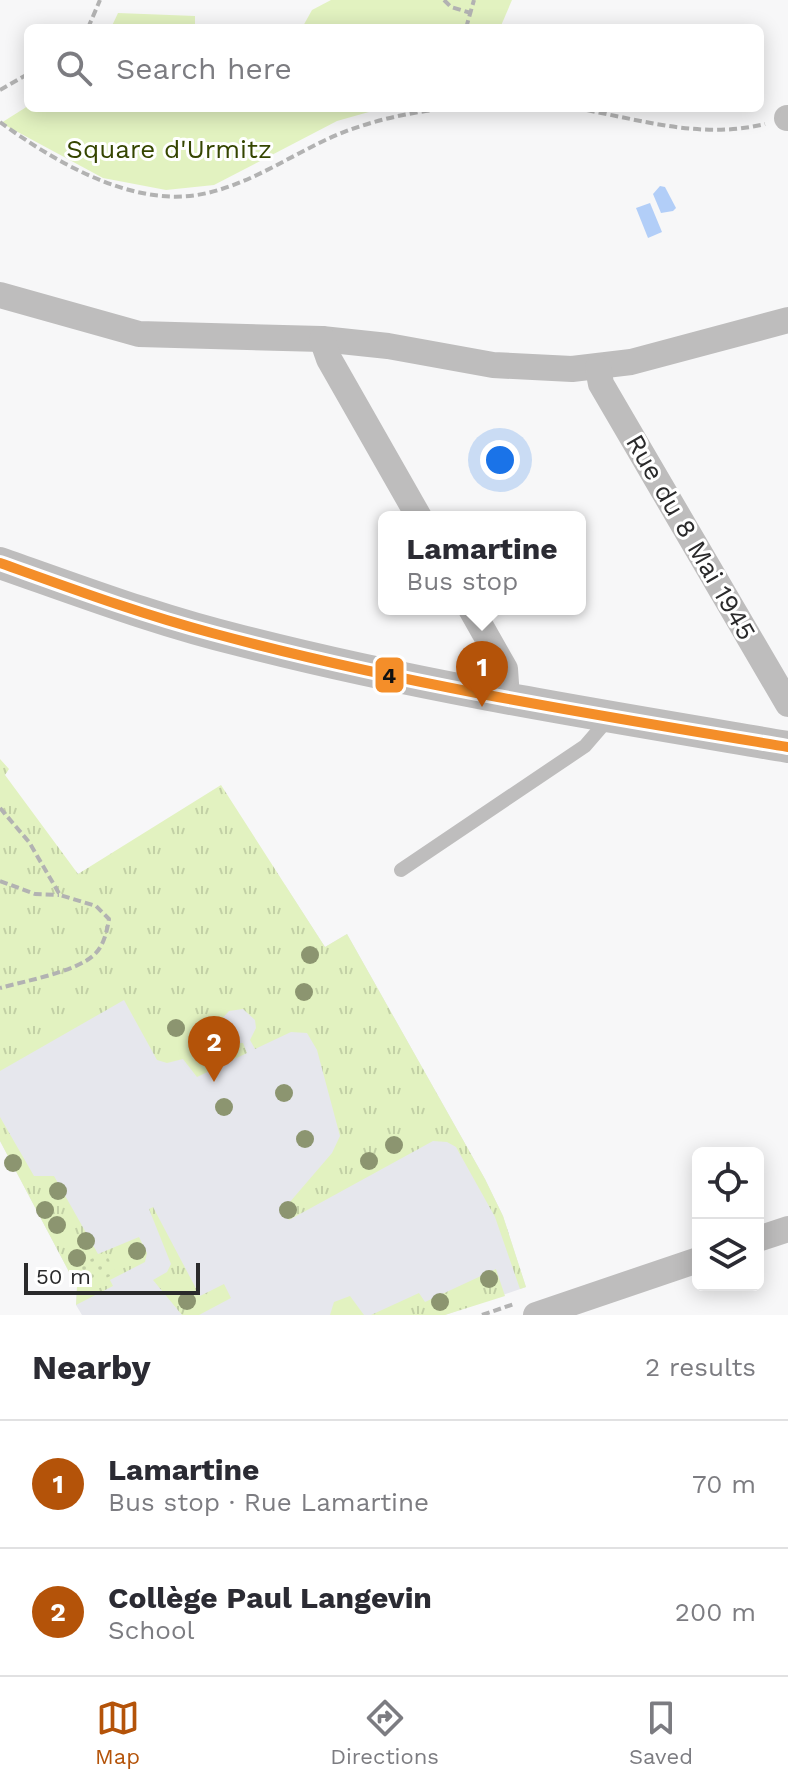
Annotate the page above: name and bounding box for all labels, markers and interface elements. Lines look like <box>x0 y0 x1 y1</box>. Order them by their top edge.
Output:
search box <box>24 24 764 112</box>
icon: search <box>52 46 96 90</box>
text: Search here <box>116 51 292 86</box>
park label: Square d'Urmitz <box>66 134 272 164</box>
street label: Rue du 8 Mai 1945 <box>620 429 762 645</box>
your location <box>480 440 520 480</box>
popup <box>378 511 586 615</box>
text: Lamartine <box>406 531 558 566</box>
text: Bus stop <box>406 566 518 596</box>
pin: 1 <box>456 641 508 707</box>
line badge: 4 <box>374 656 405 694</box>
text: 4 <box>382 663 396 688</box>
pin: 2 <box>188 1016 240 1082</box>
map controls <box>692 1147 764 1291</box>
button: locate <box>692 1147 764 1219</box>
button: layers <box>692 1219 764 1291</box>
scale bar <box>24 1259 200 1295</box>
text: 50 m <box>36 1264 91 1289</box>
text: Nearby <box>32 1347 151 1387</box>
text: 2 results <box>645 1352 756 1382</box>
text: Lamartine <box>108 1452 259 1487</box>
text: 1 <box>52 1469 64 1499</box>
text: 70 m <box>692 1469 756 1499</box>
text: Bus stop · Rue Lamartine <box>108 1487 429 1517</box>
text: Collège Paul Langevin <box>108 1580 432 1615</box>
text: 2 <box>50 1597 66 1627</box>
text: 200 m <box>675 1597 756 1627</box>
text: School <box>108 1615 194 1645</box>
tab: Map <box>95 1696 140 1769</box>
tab: Directions <box>330 1696 439 1769</box>
tab: Saved <box>629 1696 693 1769</box>

